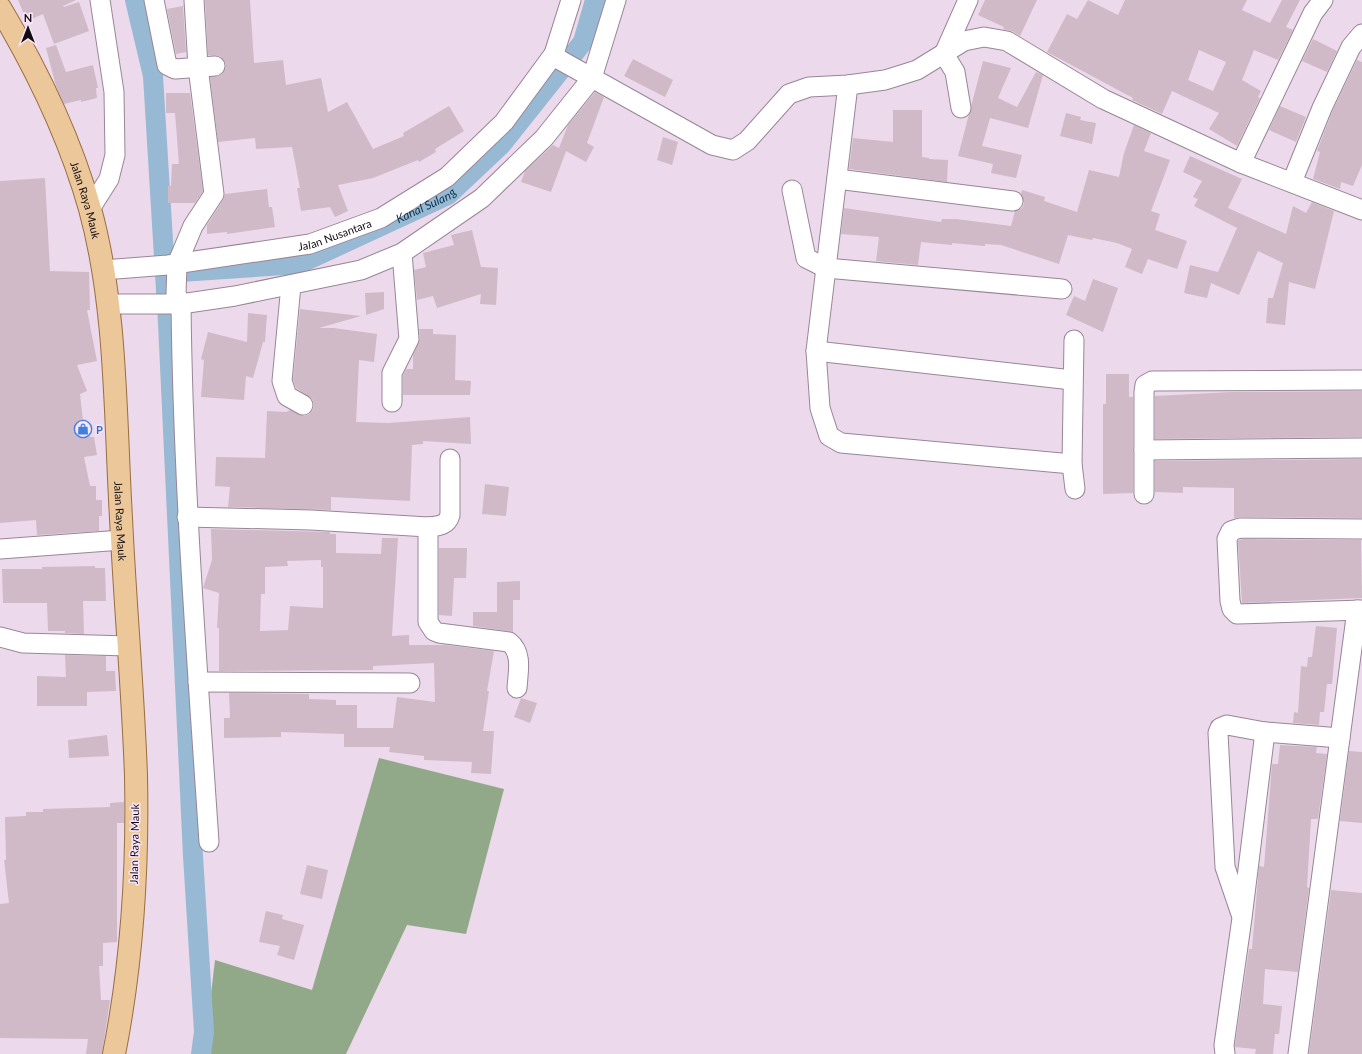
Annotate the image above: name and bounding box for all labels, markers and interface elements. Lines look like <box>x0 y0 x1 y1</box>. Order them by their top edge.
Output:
north arrow <box>8 8 48 48</box>
text: N <box>24 11 32 24</box>
street label: Jalan Raya Mauk <box>68 159 104 240</box>
water label: Kanal Sulang <box>393 184 459 226</box>
street label: Jalan Nusantara <box>297 216 373 252</box>
shop icon: P <box>73 419 93 439</box>
place label: P <box>96 423 103 436</box>
street label: Jalan Raya Mauk <box>113 481 130 562</box>
street label: Jalan Raya Mauk <box>127 803 141 884</box>

